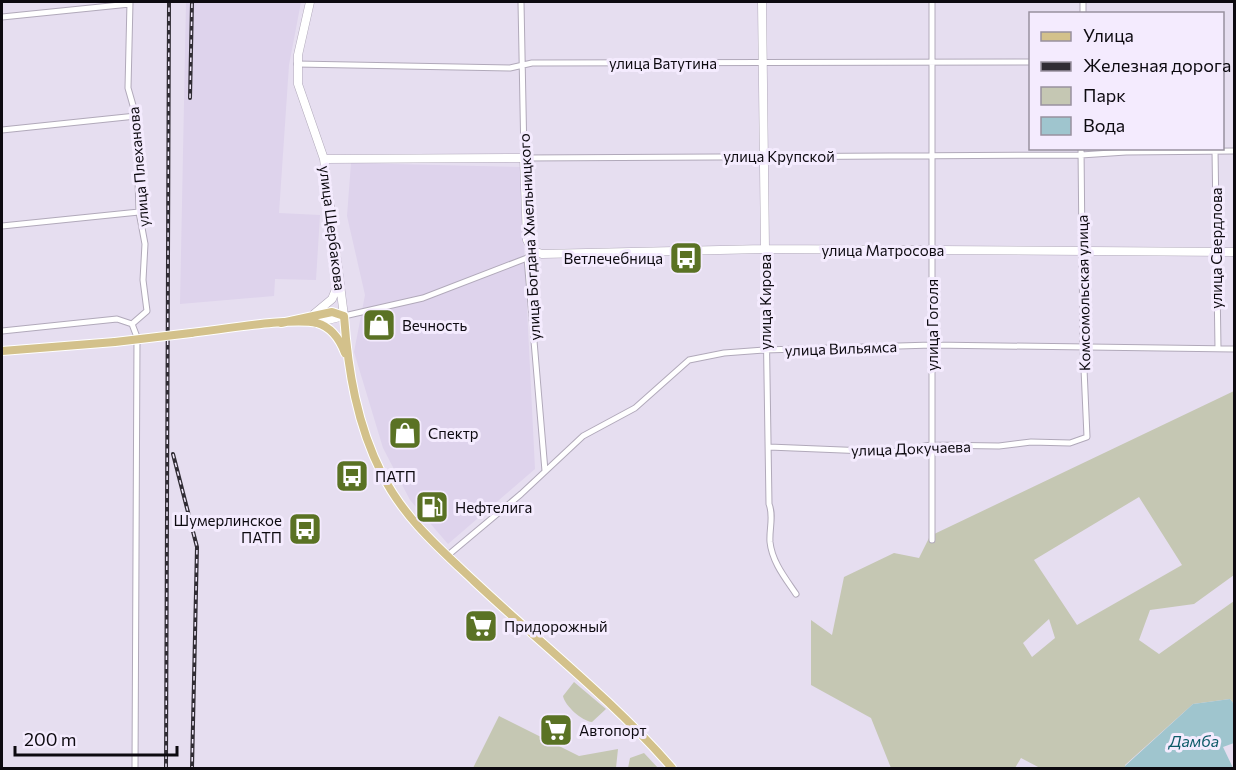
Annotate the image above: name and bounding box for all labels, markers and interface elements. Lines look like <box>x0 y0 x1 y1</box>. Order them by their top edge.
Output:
legend <box>1029 12 1224 150</box>
text: Улица <box>1083 24 1134 46</box>
street label: улица Ватутина <box>609 54 717 72</box>
text: Железная дорога <box>1083 54 1231 76</box>
text: Парк <box>1083 84 1126 106</box>
street label: улица Плеханова <box>124 106 152 228</box>
text: Вода <box>1083 114 1125 136</box>
street label: улица Богдана Хмельницкого <box>515 133 543 341</box>
street label: улица Крупской <box>723 147 835 165</box>
street label: улица Щербакова <box>316 164 350 292</box>
street label: улица Свердлова <box>1207 187 1225 309</box>
street label: Комсомольская улица <box>1073 215 1093 371</box>
bus stop icon: Ветлечебница <box>668 240 704 276</box>
street label: улица Матросова <box>822 241 944 259</box>
place label: Ветлечебница <box>563 249 663 267</box>
street label: улица Кирова <box>756 254 774 350</box>
street label: улица Гоголя <box>923 279 941 371</box>
shop icon: Вечность <box>361 307 397 343</box>
place label: Вечность <box>402 316 468 334</box>
street label: улица Вильямса <box>785 337 897 359</box>
shop icon: Спектр <box>387 415 423 451</box>
place label: Спектр <box>428 424 479 442</box>
street label: улица Докучаева <box>851 437 971 459</box>
bus stop icon: ПАТП <box>334 458 370 494</box>
place label: ПАТП <box>375 467 416 485</box>
fuel station icon: Нефтелига <box>414 489 450 525</box>
place label: Нефтелига <box>455 498 532 516</box>
place label: Шумерлинское ПАТП <box>174 511 282 546</box>
bus stop icon: Шумерлинское ПАТП <box>287 511 323 547</box>
supermarket icon: Придорожный <box>463 608 499 644</box>
place label: Придорожный <box>504 617 608 635</box>
supermarket icon: Автопорт <box>538 712 574 748</box>
scale bar <box>15 719 177 757</box>
place label: Автопорт <box>579 721 646 739</box>
text: 200 m <box>24 728 77 750</box>
water label: Дамба <box>1167 731 1219 750</box>

